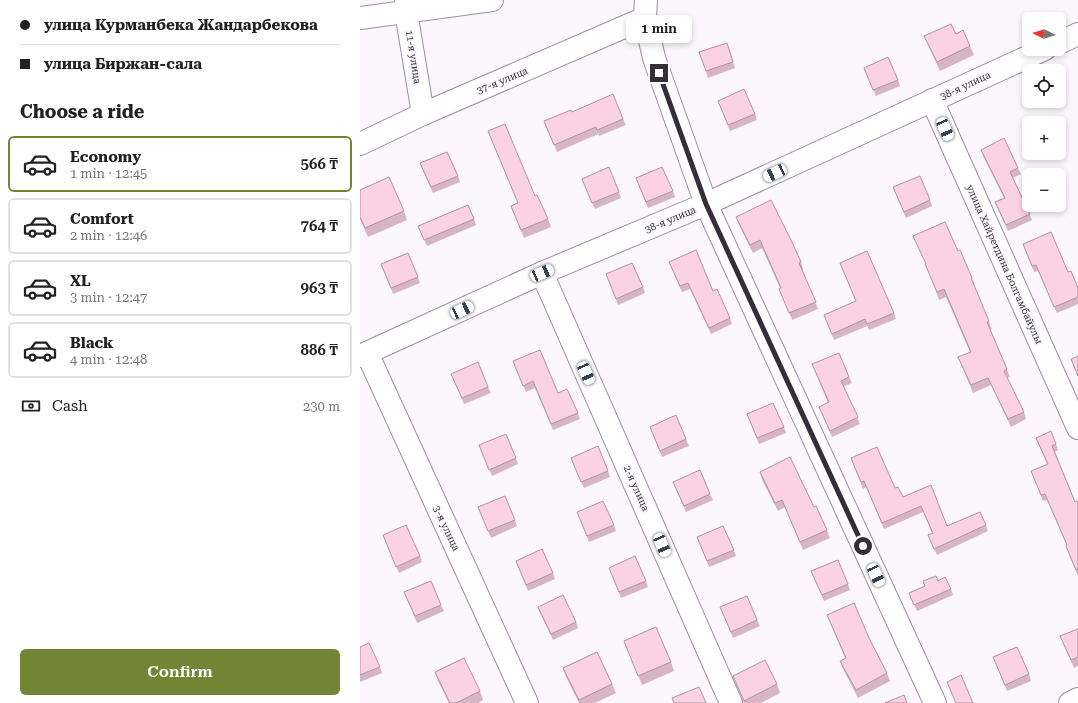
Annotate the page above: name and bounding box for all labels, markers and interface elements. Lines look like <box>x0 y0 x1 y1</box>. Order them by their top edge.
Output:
north arrow <box>1022 12 1066 56</box>
map controls <box>1022 12 1066 212</box>
callout: 1 min <box>626 15 692 43</box>
text: улица Курманбека Жандарбекова <box>44 16 318 34</box>
text: 1 min <box>641 21 677 36</box>
street label: 11-я улица <box>404 29 423 85</box>
text: улица Биржан-сала <box>44 55 202 73</box>
route end <box>650 64 668 82</box>
button: locate <box>1022 64 1066 108</box>
street label: 37-я улица <box>475 65 530 96</box>
street label: 38-я улица <box>938 69 993 102</box>
text: Choose a ride <box>20 101 144 122</box>
car <box>935 116 955 142</box>
button: + <box>1022 116 1066 160</box>
icon: car <box>22 146 58 182</box>
text: Economy <box>70 148 141 166</box>
text: 566 ₸ <box>301 155 338 173</box>
car <box>762 162 788 184</box>
text: 1 min · 12:45 <box>70 166 147 181</box>
button: − <box>1022 168 1066 212</box>
street label: улица Хайретдина Болгамбайулы <box>964 183 1045 346</box>
street label: 38-я улица <box>643 204 698 235</box>
icon: car <box>22 208 58 244</box>
text: Comfort <box>70 210 134 228</box>
text: 764 ₸ <box>301 217 338 235</box>
text: 2 min · 12:46 <box>70 228 147 243</box>
car <box>529 263 555 283</box>
icon: car <box>22 270 58 306</box>
text: XL <box>70 272 91 290</box>
text: 963 ₸ <box>301 279 338 297</box>
text: 3 min · 12:47 <box>70 290 147 305</box>
car <box>449 299 475 321</box>
icon: car <box>22 332 58 368</box>
text: Black <box>70 334 113 352</box>
text: 886 ₸ <box>301 341 338 359</box>
text: 4 min · 12:48 <box>70 352 147 367</box>
car <box>576 360 596 386</box>
icon: cash <box>20 395 42 417</box>
text: Cash <box>52 397 88 415</box>
text: 230 m <box>303 399 340 414</box>
street label: 2-я улица <box>622 464 652 513</box>
street label: 3-я улица <box>431 504 462 553</box>
car <box>652 532 672 558</box>
route start <box>854 537 872 555</box>
car <box>865 562 887 588</box>
button: Confirm <box>20 649 340 695</box>

